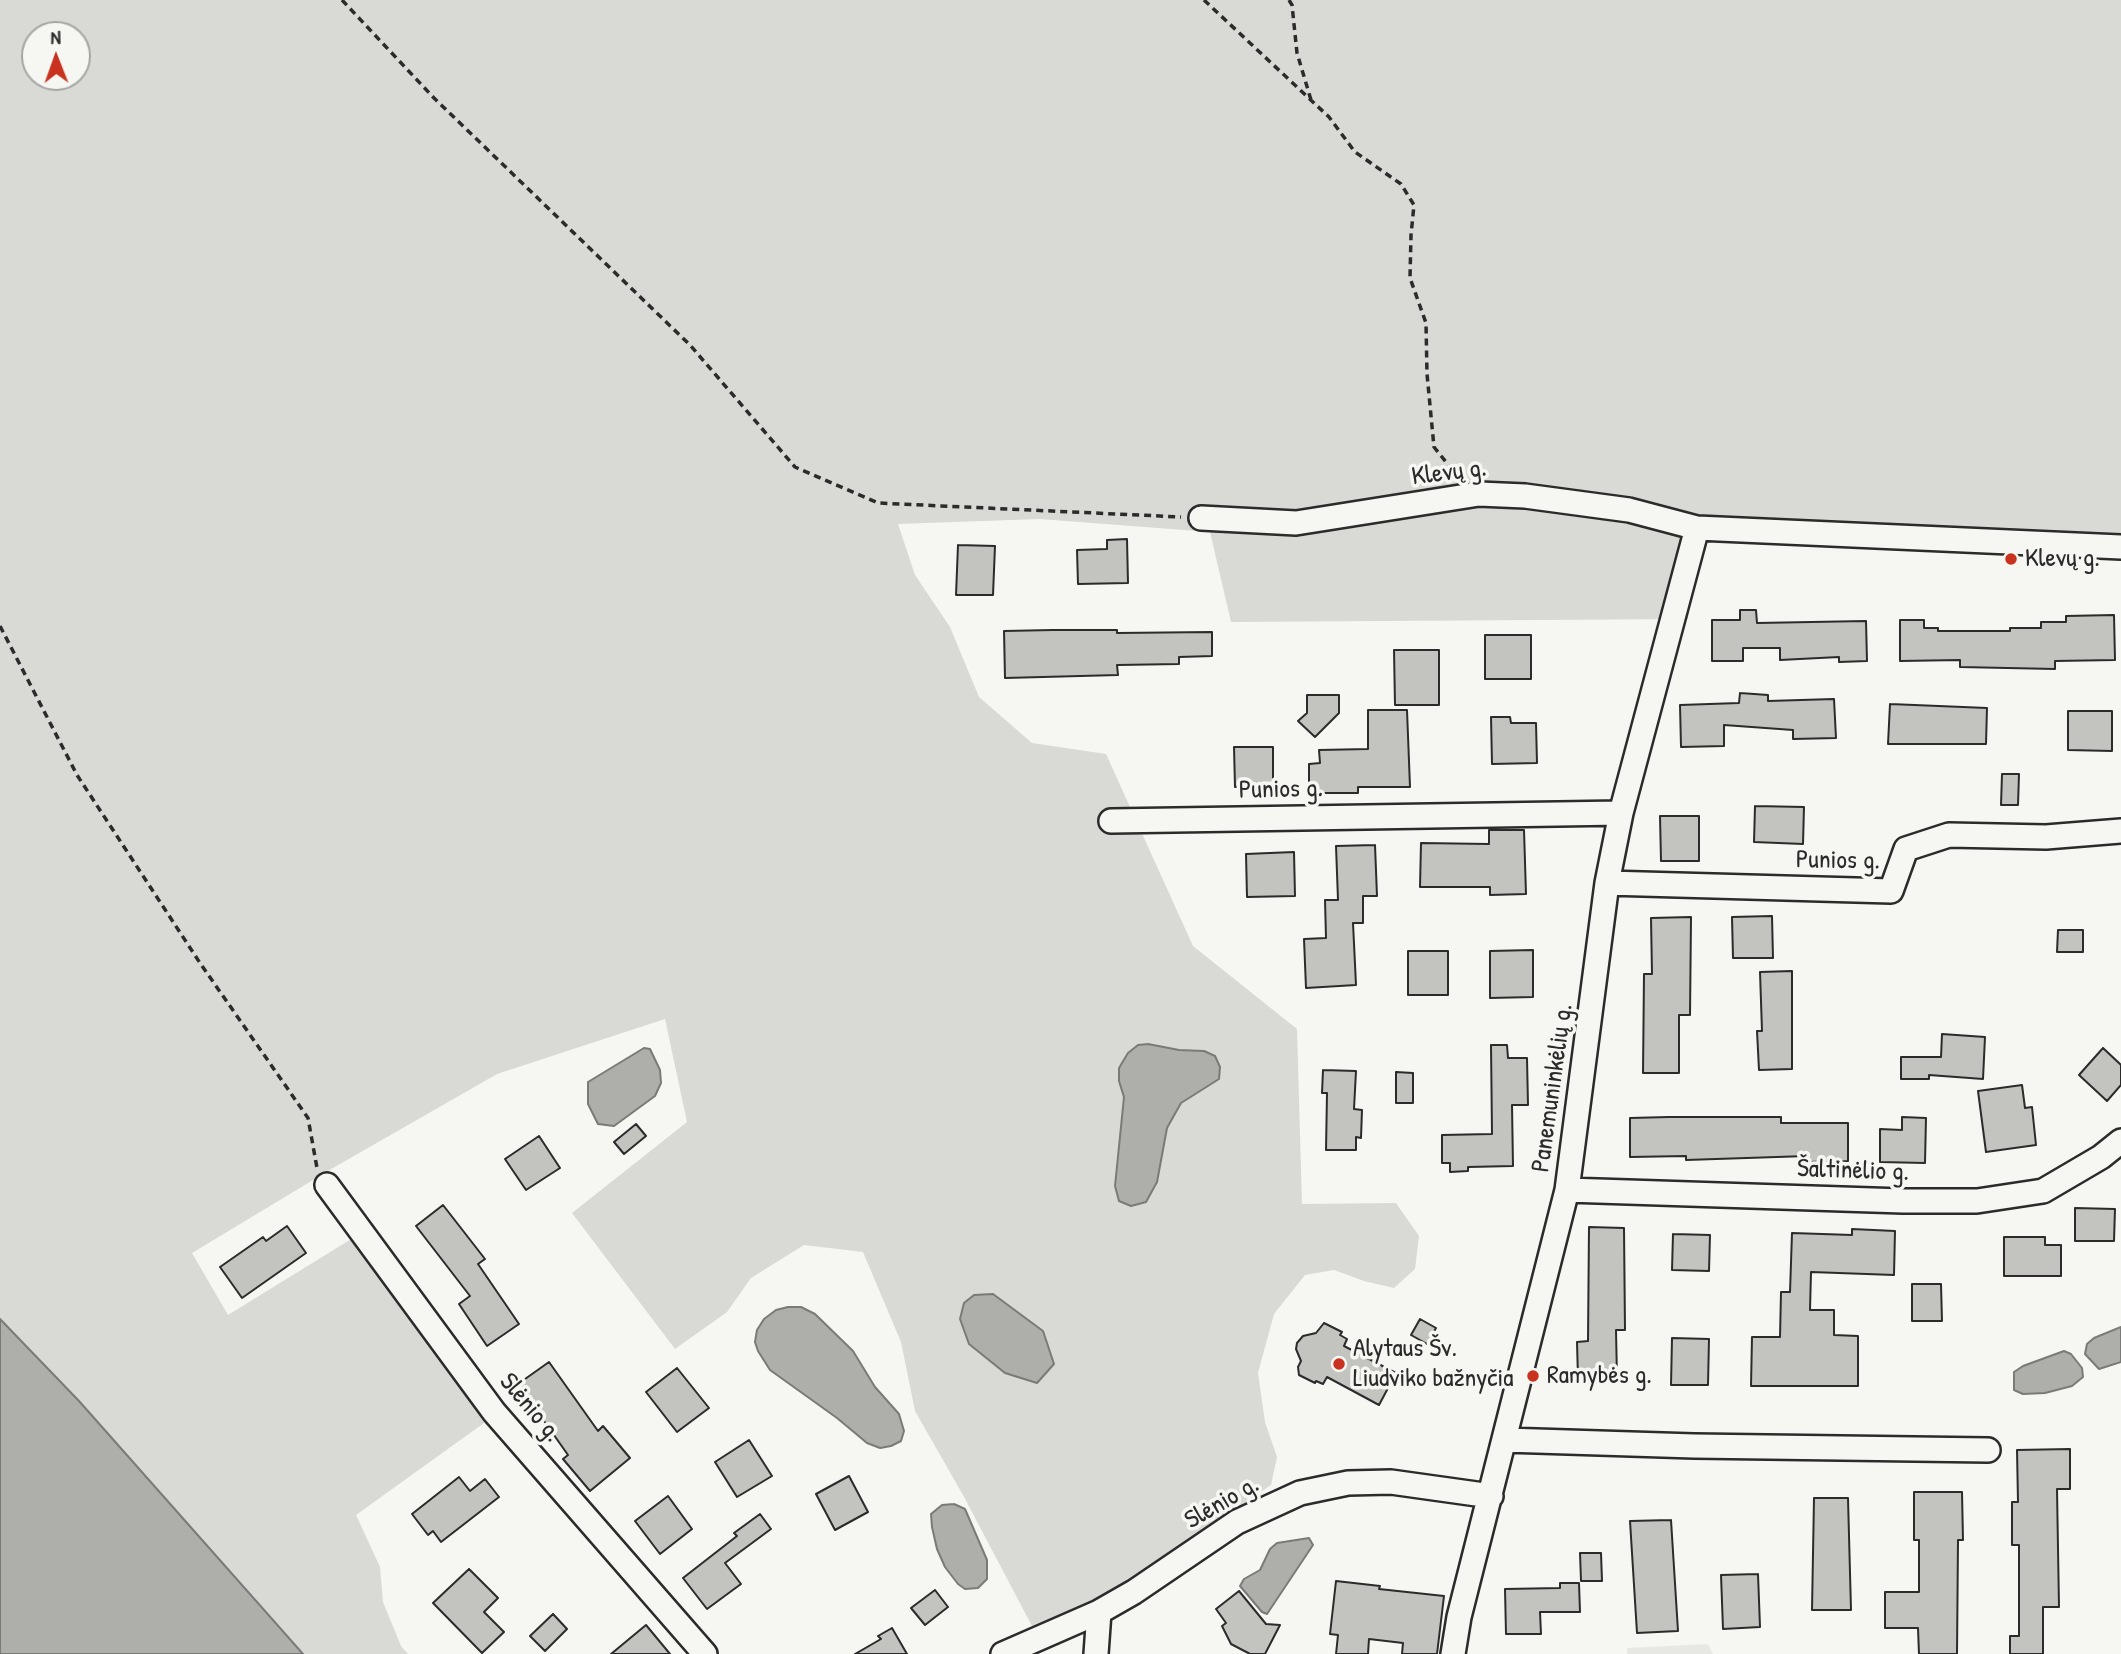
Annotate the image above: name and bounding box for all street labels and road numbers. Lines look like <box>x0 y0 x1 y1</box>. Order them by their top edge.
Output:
street label: Klevų g. <box>1410 453 1488 493</box>
street label: Punios g. <box>1239 774 1323 806</box>
street label: Punios g. <box>1796 845 1880 877</box>
street label: Panemuninkėlių g. <box>1526 1002 1580 1174</box>
street label: Šaltinėlio g. <box>1796 1153 1910 1189</box>
street label: Slėnio g. <box>492 1367 568 1449</box>
street label: Slėnio g. <box>1179 1469 1265 1537</box>

